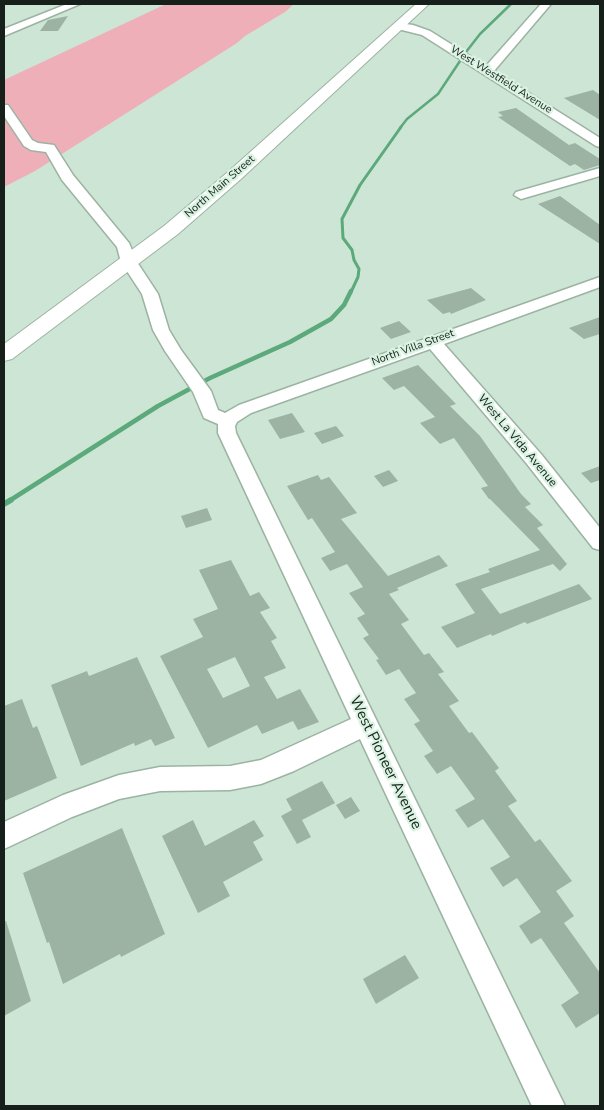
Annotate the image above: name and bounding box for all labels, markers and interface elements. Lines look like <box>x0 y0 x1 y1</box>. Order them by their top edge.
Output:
street label: West Westfield Avenue <box>448 43 554 117</box>
street label: North Main Street <box>182 153 258 221</box>
street label: North Villa Street <box>370 327 456 369</box>
street label: West La Vida Avenue <box>474 392 560 490</box>
street label: West Pioneer Avenue <box>345 693 425 833</box>

